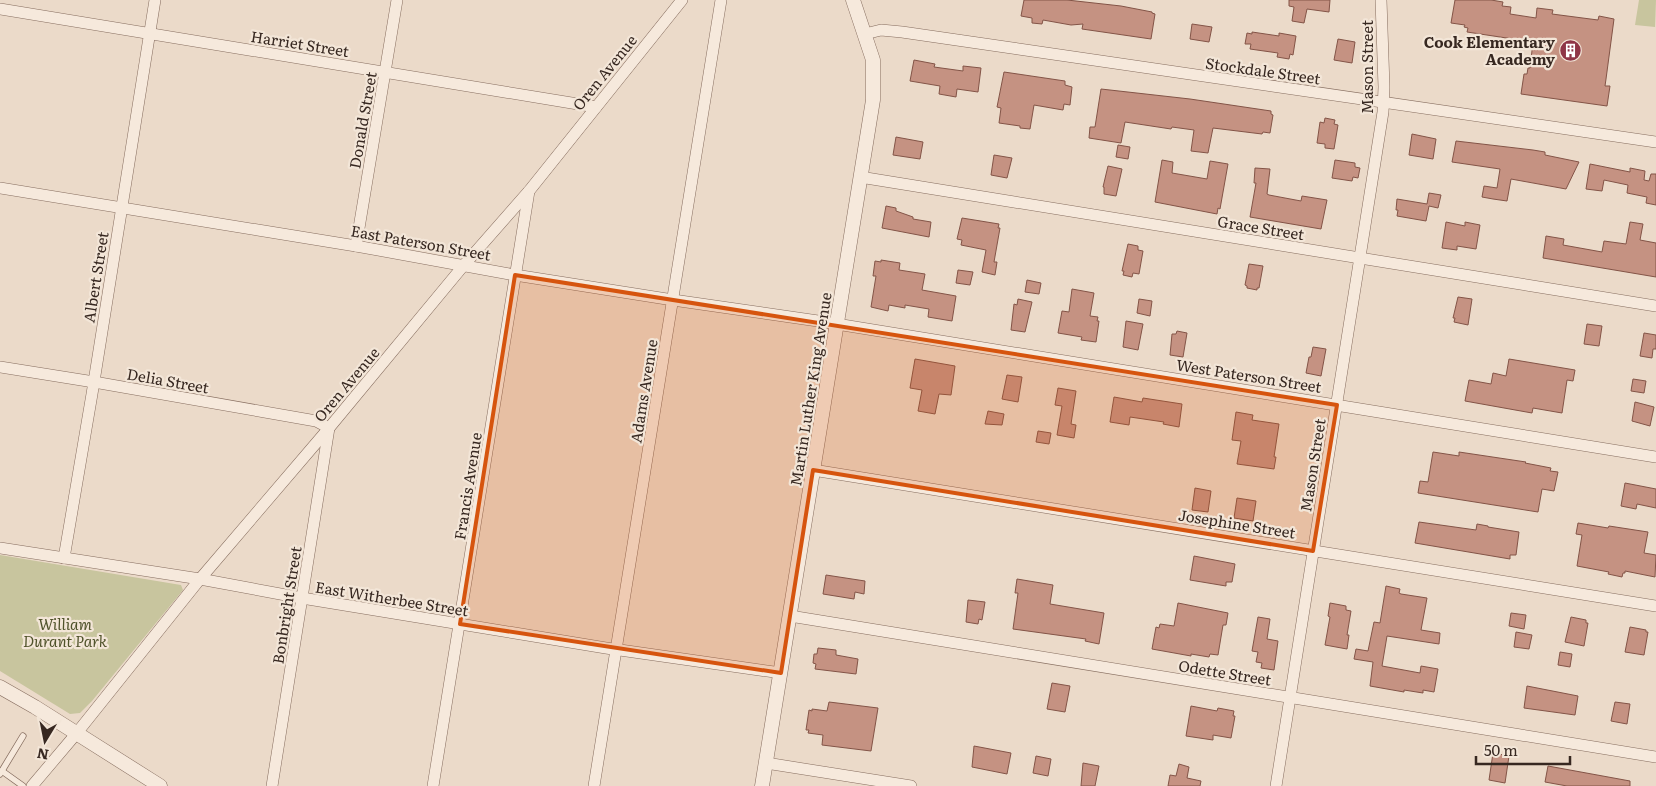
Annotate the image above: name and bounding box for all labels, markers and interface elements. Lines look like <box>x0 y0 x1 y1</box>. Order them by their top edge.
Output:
street label: Mason Street <box>1355 20 1378 114</box>
street label: Harriet Street <box>249 24 351 62</box>
street label: Oren Avenue <box>566 29 642 115</box>
place label: Cook Elementary Academy <box>1424 30 1556 70</box>
building icon: Cook Elementary Academy <box>1559 38 1583 62</box>
street label: Stockdale Street <box>1204 51 1322 89</box>
street label: Donald Street <box>342 70 382 170</box>
street label: Grace Street <box>1216 209 1306 245</box>
street label: East Paterson Street <box>349 218 493 266</box>
street label: Albert Street <box>76 230 114 324</box>
street label: Martin Luther King Avenue <box>783 290 837 488</box>
street label: Adams Avenue <box>623 337 663 445</box>
street label: Oren Avenue <box>308 341 384 426</box>
street label: West Paterson Street <box>1175 352 1323 398</box>
street label: Delia Street <box>125 361 211 399</box>
street label: Mason Street <box>1293 417 1331 513</box>
street label: Francis Avenue <box>447 430 487 541</box>
street label: Josephine Street <box>1177 502 1297 544</box>
street label: Bonbright Street <box>265 545 307 665</box>
street label: East Witherbee Street <box>314 575 470 621</box>
park label: William Durant Park <box>23 612 108 652</box>
street label: Odette Street <box>1177 653 1273 691</box>
north arrow <box>20 716 70 766</box>
scale bar <box>1476 734 1570 766</box>
text: 50 m <box>1484 738 1518 761</box>
text: N <box>35 744 50 766</box>

